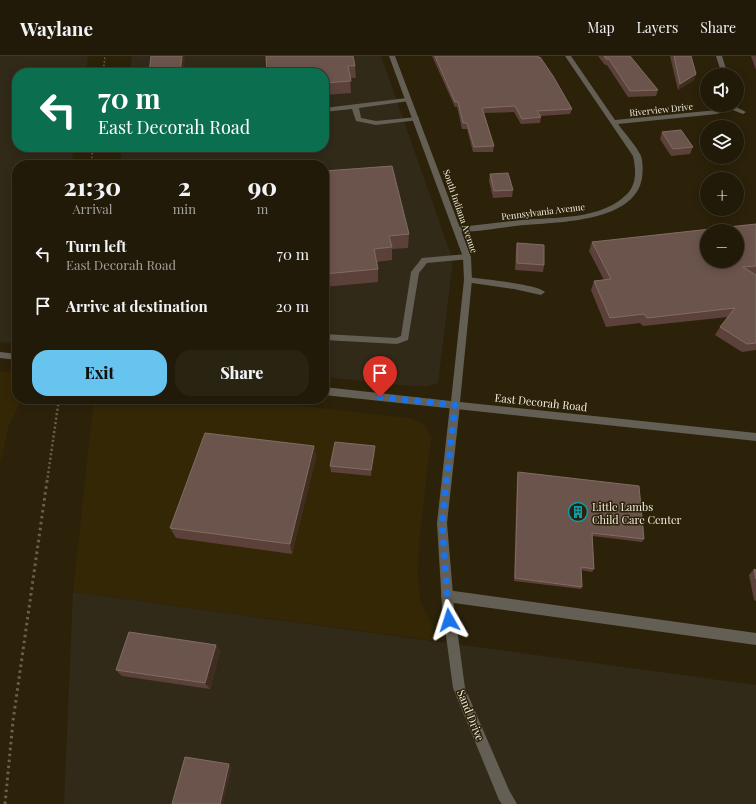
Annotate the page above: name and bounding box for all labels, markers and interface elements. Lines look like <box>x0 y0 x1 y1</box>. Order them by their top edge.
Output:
text: Waylane <box>20 15 93 41</box>
text: Map <box>587 18 615 37</box>
text: Layers <box>637 18 678 37</box>
text: Share <box>700 18 736 37</box>
map controls <box>700 68 744 268</box>
button: sound <box>700 68 744 112</box>
text: 70 m <box>98 79 161 116</box>
icon: left <box>32 84 84 136</box>
street label: Riverview Drive <box>629 100 694 118</box>
text: East Decorah Road <box>98 115 250 139</box>
button: layers <box>700 120 744 164</box>
street label: South Indiana Avenue <box>441 167 481 255</box>
text: 21:30 <box>64 170 121 202</box>
text: 2 <box>178 170 191 202</box>
text: 90 <box>248 170 277 202</box>
button: + <box>700 172 744 216</box>
text: Arrival <box>72 200 112 217</box>
text: min <box>173 200 196 217</box>
text: m <box>257 200 268 217</box>
street label: Pennsylvania Avenue <box>500 200 586 222</box>
button: − <box>700 224 744 268</box>
text: Turn left <box>66 236 127 256</box>
icon: left <box>32 243 54 265</box>
text: 70 m <box>277 244 309 264</box>
text: East Decorah Road <box>66 256 176 273</box>
icon: arrive <box>32 295 54 317</box>
text: Arrive at destination <box>66 296 208 316</box>
text: 20 m <box>276 296 309 316</box>
button: Exit <box>32 350 167 396</box>
button: Share <box>175 350 309 396</box>
pin <box>363 356 397 397</box>
icon: arrive <box>369 362 391 384</box>
street label: East Decorah Road <box>494 390 589 414</box>
place label: Little Lambs Child Care Center <box>592 499 682 527</box>
building icon: Little Lambs Child Care Center <box>567 501 589 523</box>
position arrow <box>428 599 470 641</box>
street label: Sand Drive <box>454 687 488 743</box>

